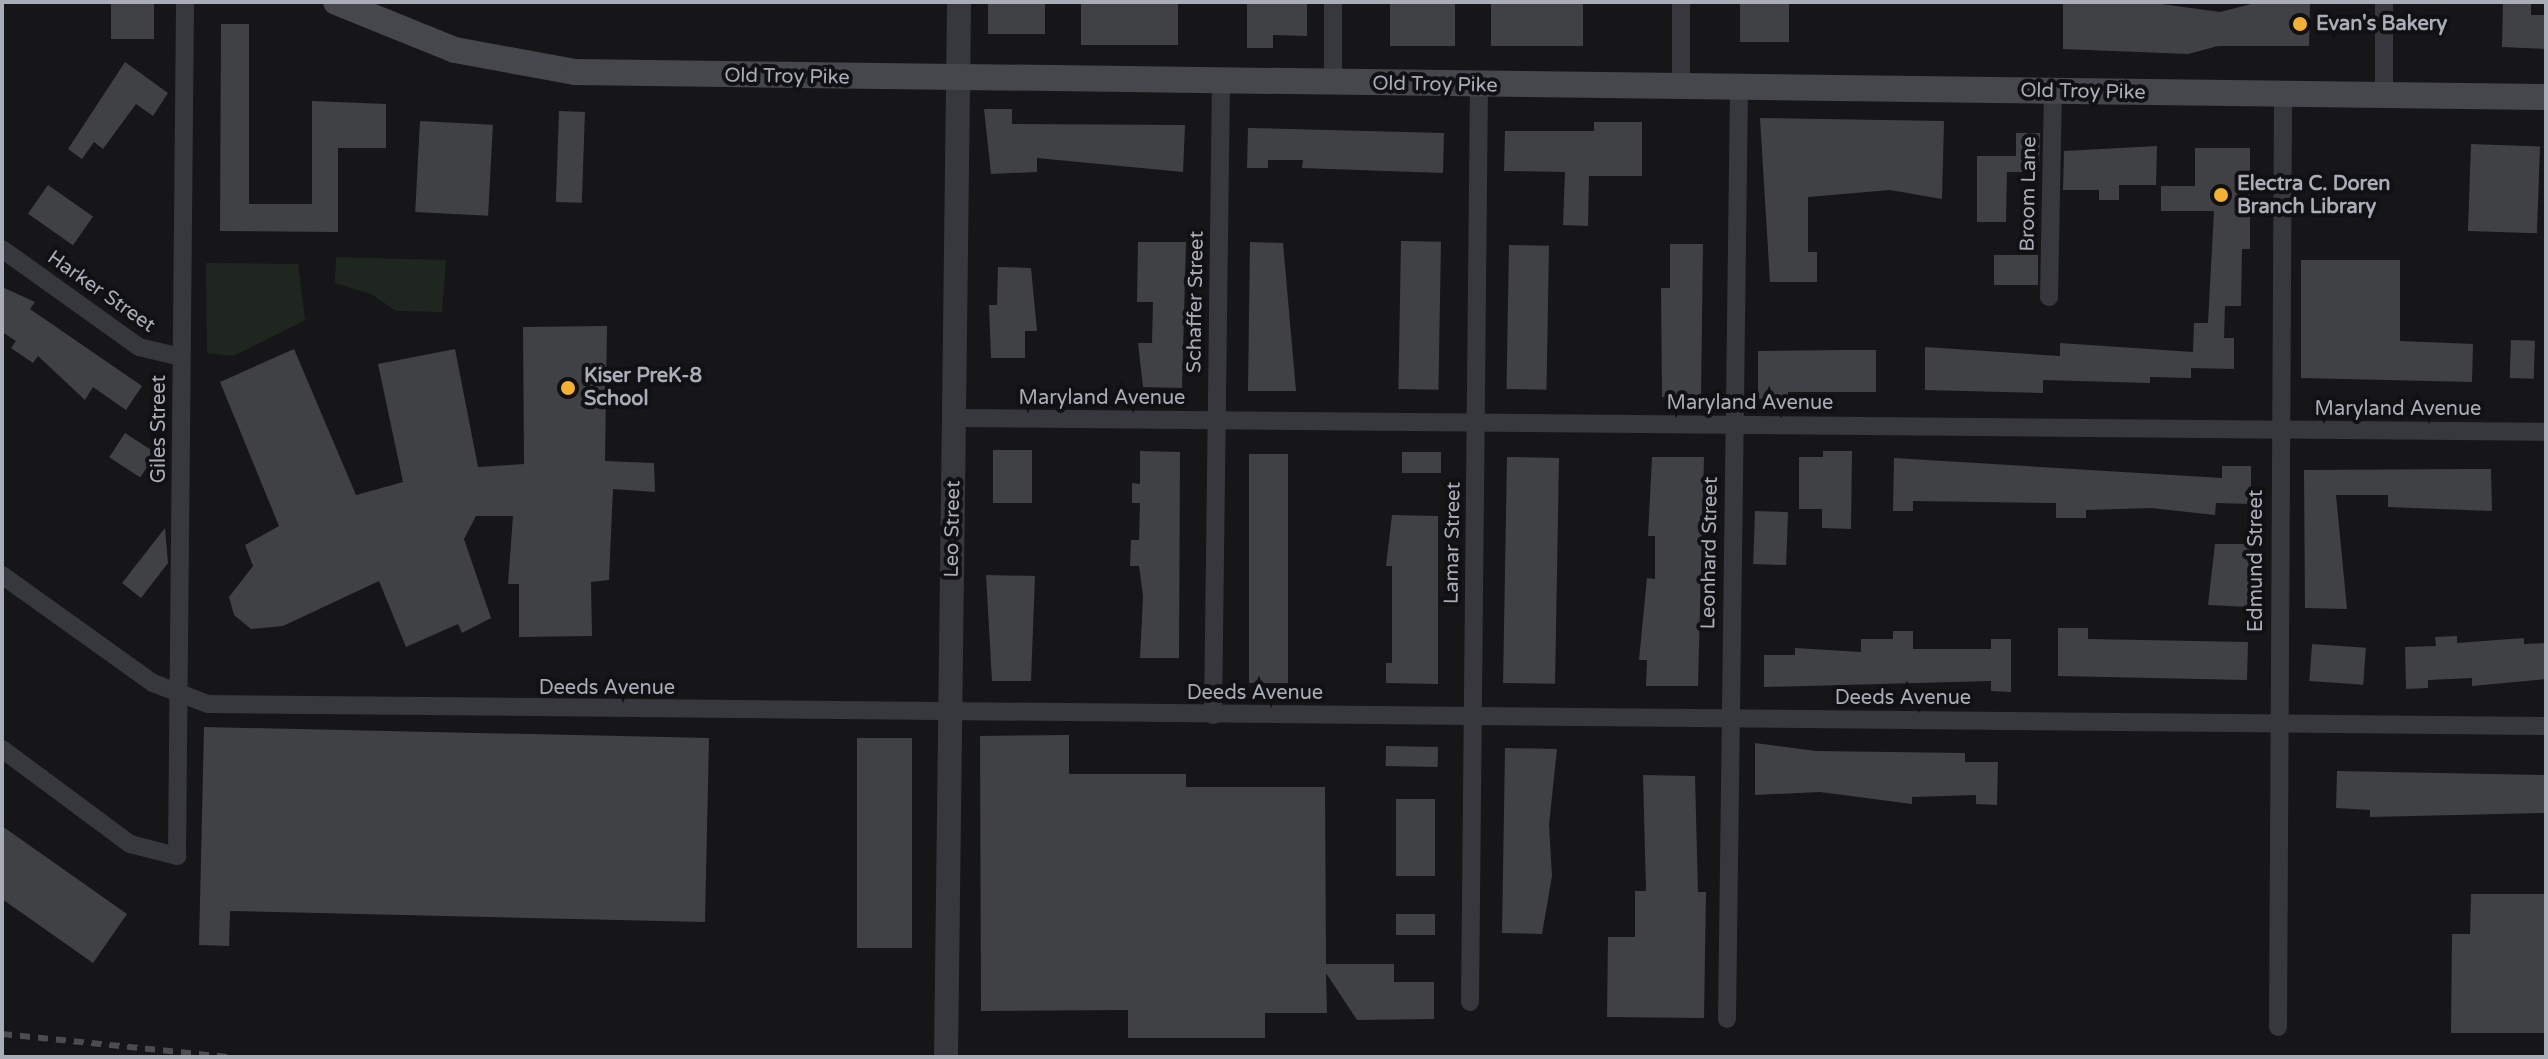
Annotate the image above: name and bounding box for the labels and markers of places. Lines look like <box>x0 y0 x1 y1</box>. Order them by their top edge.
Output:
place label: Evan's Bakery <box>2316 12 2447 36</box>
marker: Evan's Bakery <box>2291 15 2309 33</box>
place label: Electra C. Doren Branch Library <box>2237 172 2390 219</box>
marker: Electra C. Doren Branch Library <box>2212 186 2230 204</box>
place label: Kiser PreK-8 School <box>584 364 702 411</box>
marker: Kiser PreK-8 School <box>559 379 577 397</box>

